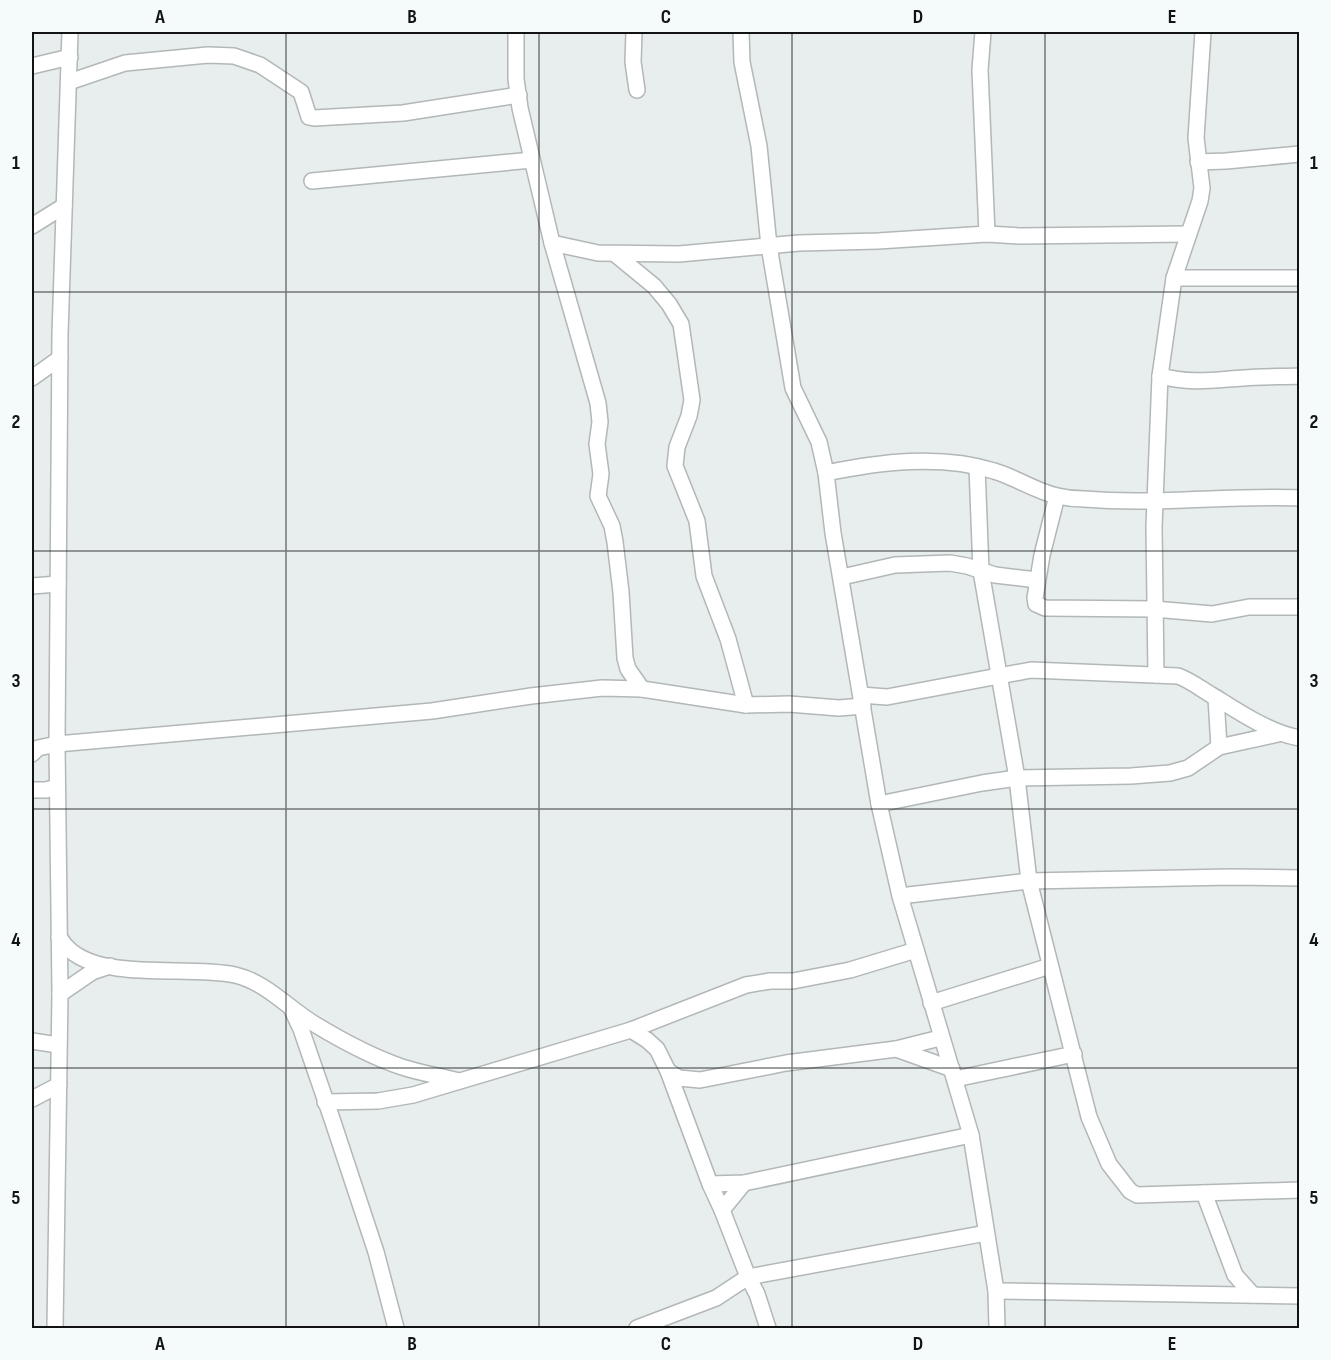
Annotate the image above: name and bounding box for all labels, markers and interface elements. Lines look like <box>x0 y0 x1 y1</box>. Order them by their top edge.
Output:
text: A <box>154 5 165 29</box>
text: B <box>407 5 417 29</box>
text: C <box>661 5 671 29</box>
text: D <box>913 5 923 29</box>
text: E <box>1168 5 1176 29</box>
text: 1 <box>12 151 20 175</box>
text: 1 <box>1310 151 1318 175</box>
text: 2 <box>12 410 20 434</box>
text: 2 <box>1310 410 1318 434</box>
text: 3 <box>12 669 21 693</box>
text: 3 <box>1310 669 1319 693</box>
text: 4 <box>11 928 21 952</box>
text: 4 <box>1309 928 1319 952</box>
text: 5 <box>12 1186 21 1210</box>
text: 5 <box>1310 1186 1319 1210</box>
text: A <box>154 1332 165 1356</box>
text: B <box>407 1332 417 1356</box>
text: C <box>661 1332 671 1356</box>
text: D <box>913 1332 923 1356</box>
text: E <box>1168 1332 1176 1356</box>

